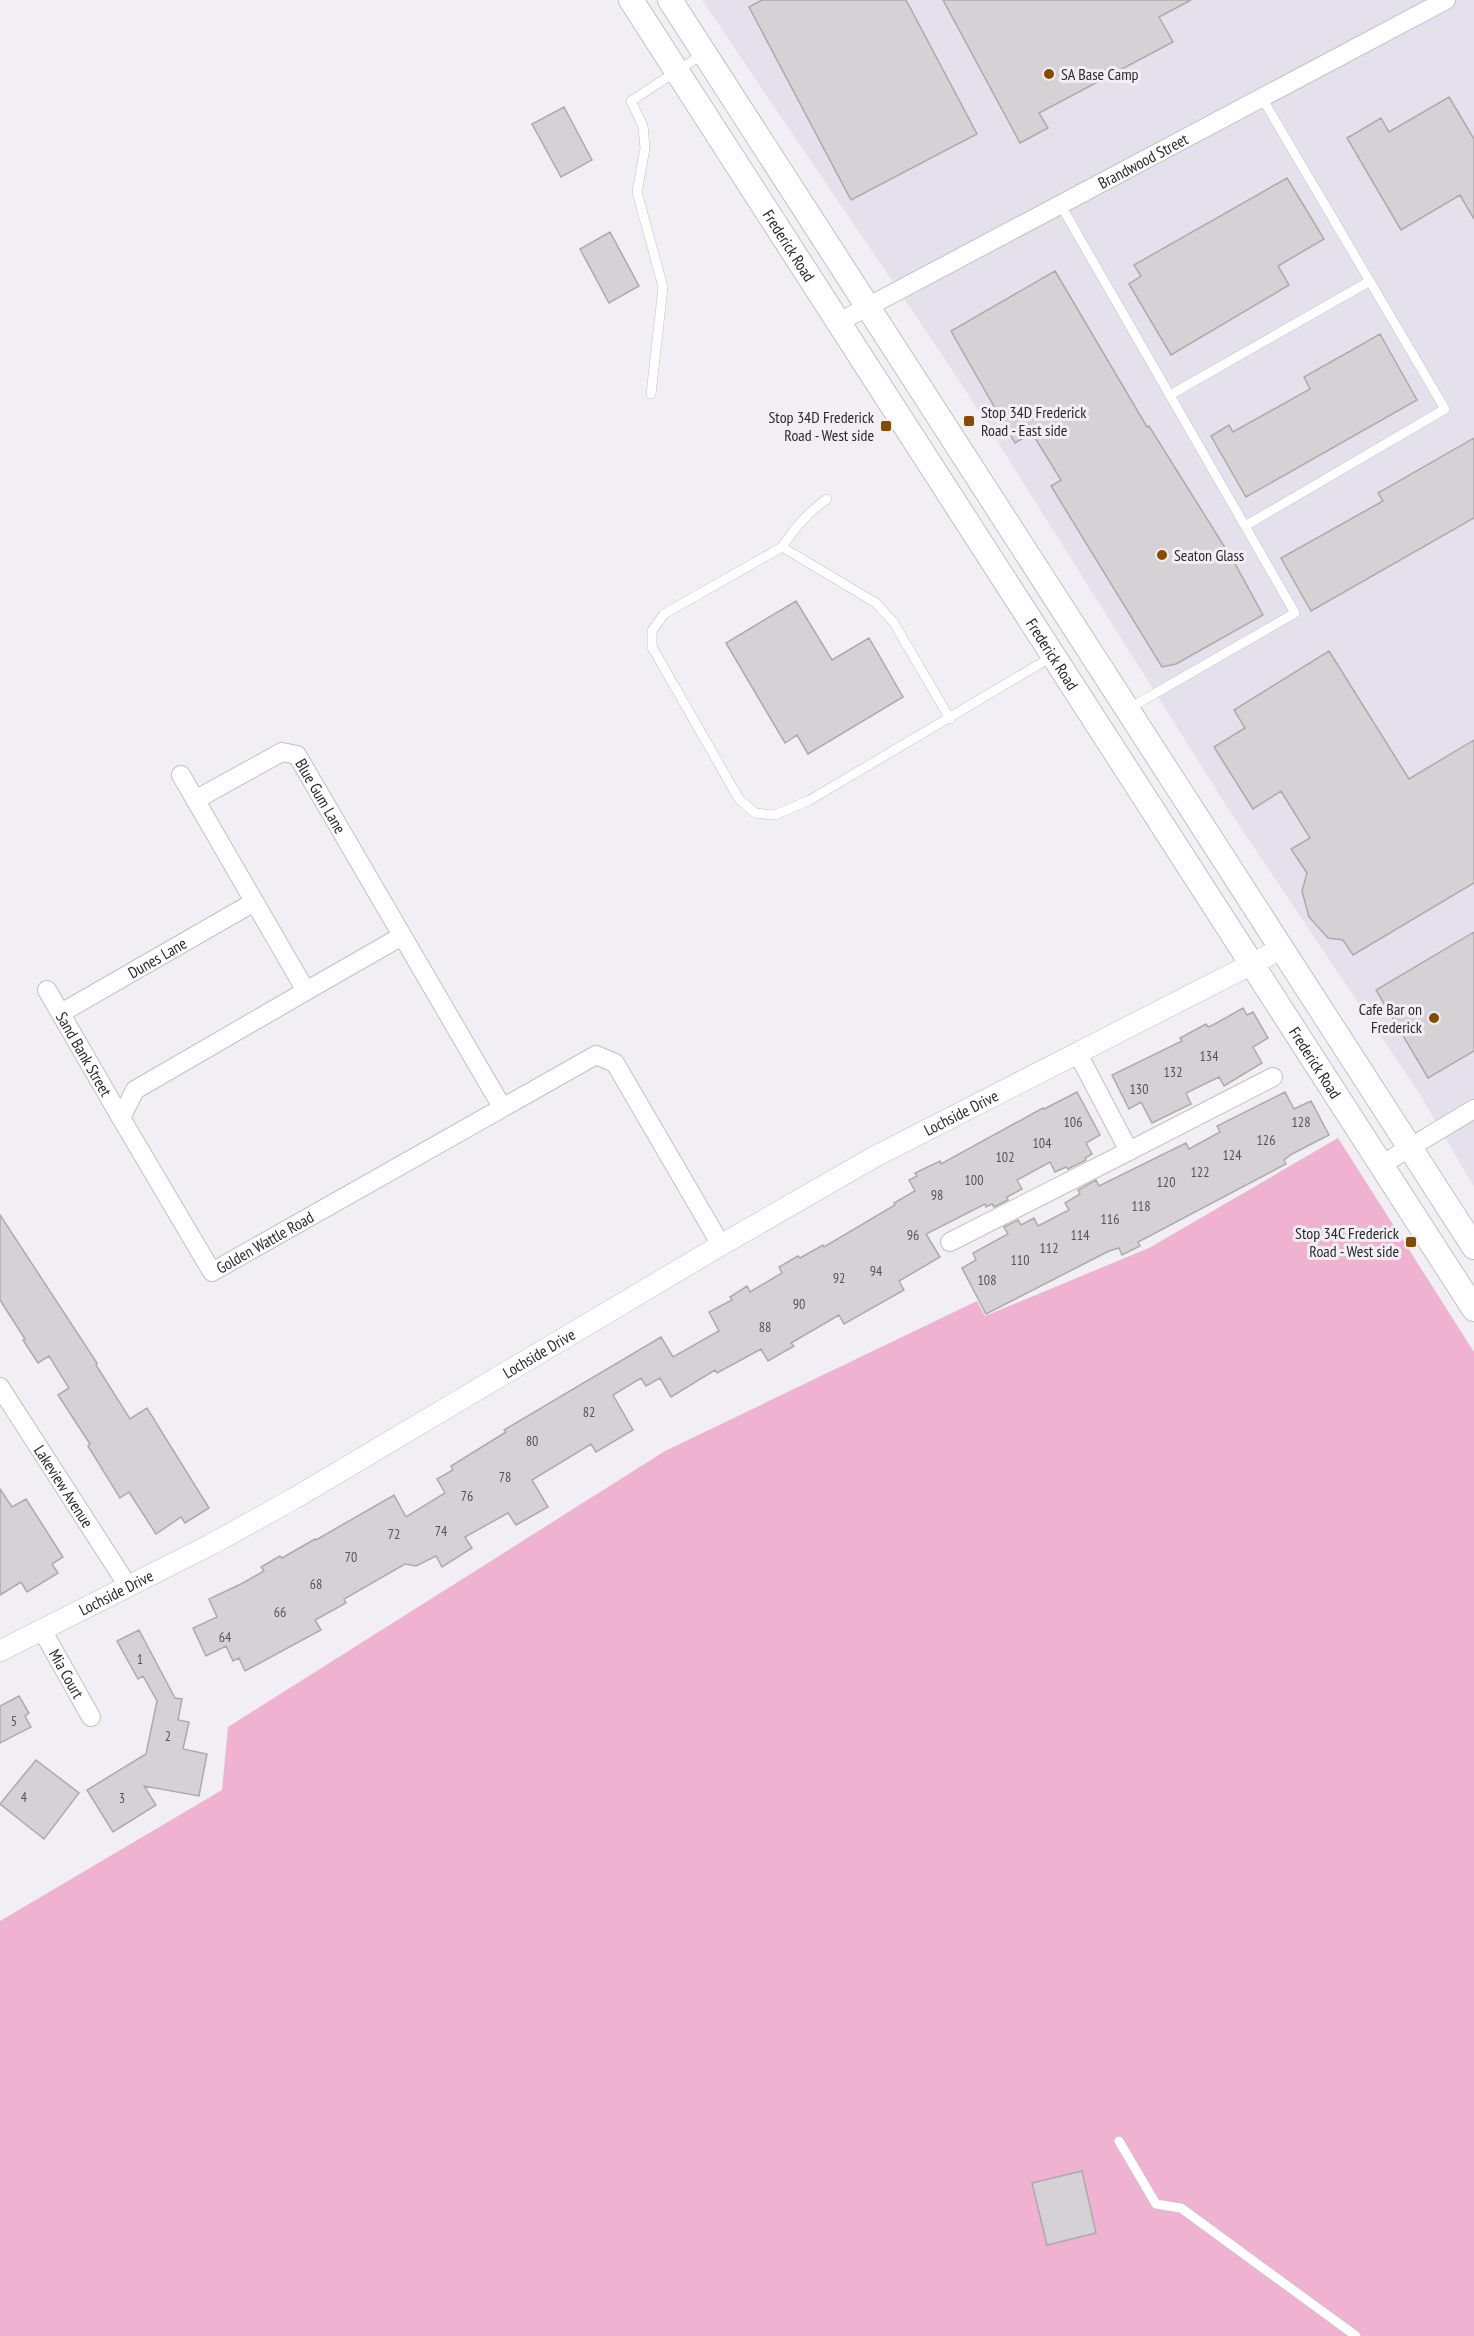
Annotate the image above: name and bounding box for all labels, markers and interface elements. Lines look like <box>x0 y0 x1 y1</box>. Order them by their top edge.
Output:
place label: SA Base Camp <box>1061 64 1139 84</box>
marker: SA Base Camp <box>1042 67 1056 81</box>
street label: Brandwood Street <box>1094 128 1192 193</box>
street label: Frederick Road <box>759 206 820 285</box>
place label: Stop 34D Frederick Road - East side <box>981 402 1087 440</box>
place label: Stop 34D Frederick Road - West side <box>769 407 875 445</box>
marker: Stop 34D Frederick Road - East side <box>962 414 976 428</box>
marker: Stop 34D Frederick Road - West side <box>879 419 893 433</box>
place label: Seaton Glass <box>1174 545 1244 565</box>
marker: Seaton Glass <box>1155 548 1169 562</box>
street label: Frederick Road <box>1022 615 1083 694</box>
street label: Blue Gum Lane <box>291 755 350 837</box>
street label: Dunes Lane <box>124 933 190 982</box>
place label: Cafe Bar on Frederick <box>1359 999 1423 1037</box>
street label: Sand Bank Street <box>52 1008 117 1100</box>
marker: Cafe Bar on Frederick <box>1427 1011 1441 1025</box>
street label: Frederick Road <box>1285 1023 1346 1102</box>
house number: 134 <box>1200 1047 1219 1065</box>
house number: 132 <box>1164 1063 1182 1081</box>
house number: 130 <box>1130 1080 1148 1098</box>
street label: Lochside Drive <box>921 1085 1001 1140</box>
house number: 106 <box>1064 1113 1082 1131</box>
house number: 128 <box>1292 1113 1310 1131</box>
house number: 126 <box>1257 1131 1275 1149</box>
house number: 104 <box>1033 1134 1052 1152</box>
house number: 124 <box>1223 1146 1242 1164</box>
house number: 102 <box>996 1148 1014 1166</box>
house number: 122 <box>1191 1163 1209 1181</box>
house number: 100 <box>965 1171 983 1189</box>
house number: 120 <box>1157 1173 1175 1191</box>
house number: 98 <box>931 1186 943 1204</box>
house number: 118 <box>1132 1197 1150 1215</box>
street label: Golden Wattle Road <box>213 1207 317 1278</box>
house number: 116 <box>1101 1210 1119 1228</box>
place label: Stop 34C Frederick Road - West side <box>1295 1223 1400 1261</box>
house number: 96 <box>907 1226 919 1244</box>
house number: 114 <box>1071 1226 1090 1244</box>
marker: Stop 34C Frederick Road - West side <box>1404 1235 1418 1249</box>
house number: 112 <box>1040 1239 1058 1257</box>
house number: 110 <box>1011 1251 1029 1269</box>
house number: 94 <box>870 1262 883 1280</box>
house number: 92 <box>833 1269 845 1287</box>
house number: 108 <box>978 1271 996 1289</box>
house number: 90 <box>793 1295 805 1313</box>
house number: 88 <box>759 1318 771 1336</box>
street label: Lochside Drive <box>499 1324 579 1382</box>
house number: 82 <box>583 1403 595 1421</box>
house number: 80 <box>526 1432 538 1450</box>
street label: Lakeview Avenue <box>30 1441 98 1531</box>
house number: 78 <box>499 1468 511 1486</box>
house number: 76 <box>461 1487 473 1505</box>
house number: 74 <box>435 1522 448 1540</box>
house number: 72 <box>388 1525 400 1543</box>
house number: 70 <box>345 1548 357 1566</box>
street label: Lochside Drive <box>76 1565 157 1620</box>
house number: 68 <box>310 1575 322 1593</box>
house number: 66 <box>274 1603 286 1621</box>
house number: 64 <box>219 1628 232 1646</box>
street label: Mia Court <box>45 1645 89 1702</box>
house number: 1 <box>137 1650 143 1668</box>
house number: 5 <box>11 1712 17 1730</box>
house number: 2 <box>165 1727 171 1745</box>
house number: 4 <box>21 1788 28 1806</box>
house number: 3 <box>119 1789 125 1807</box>

